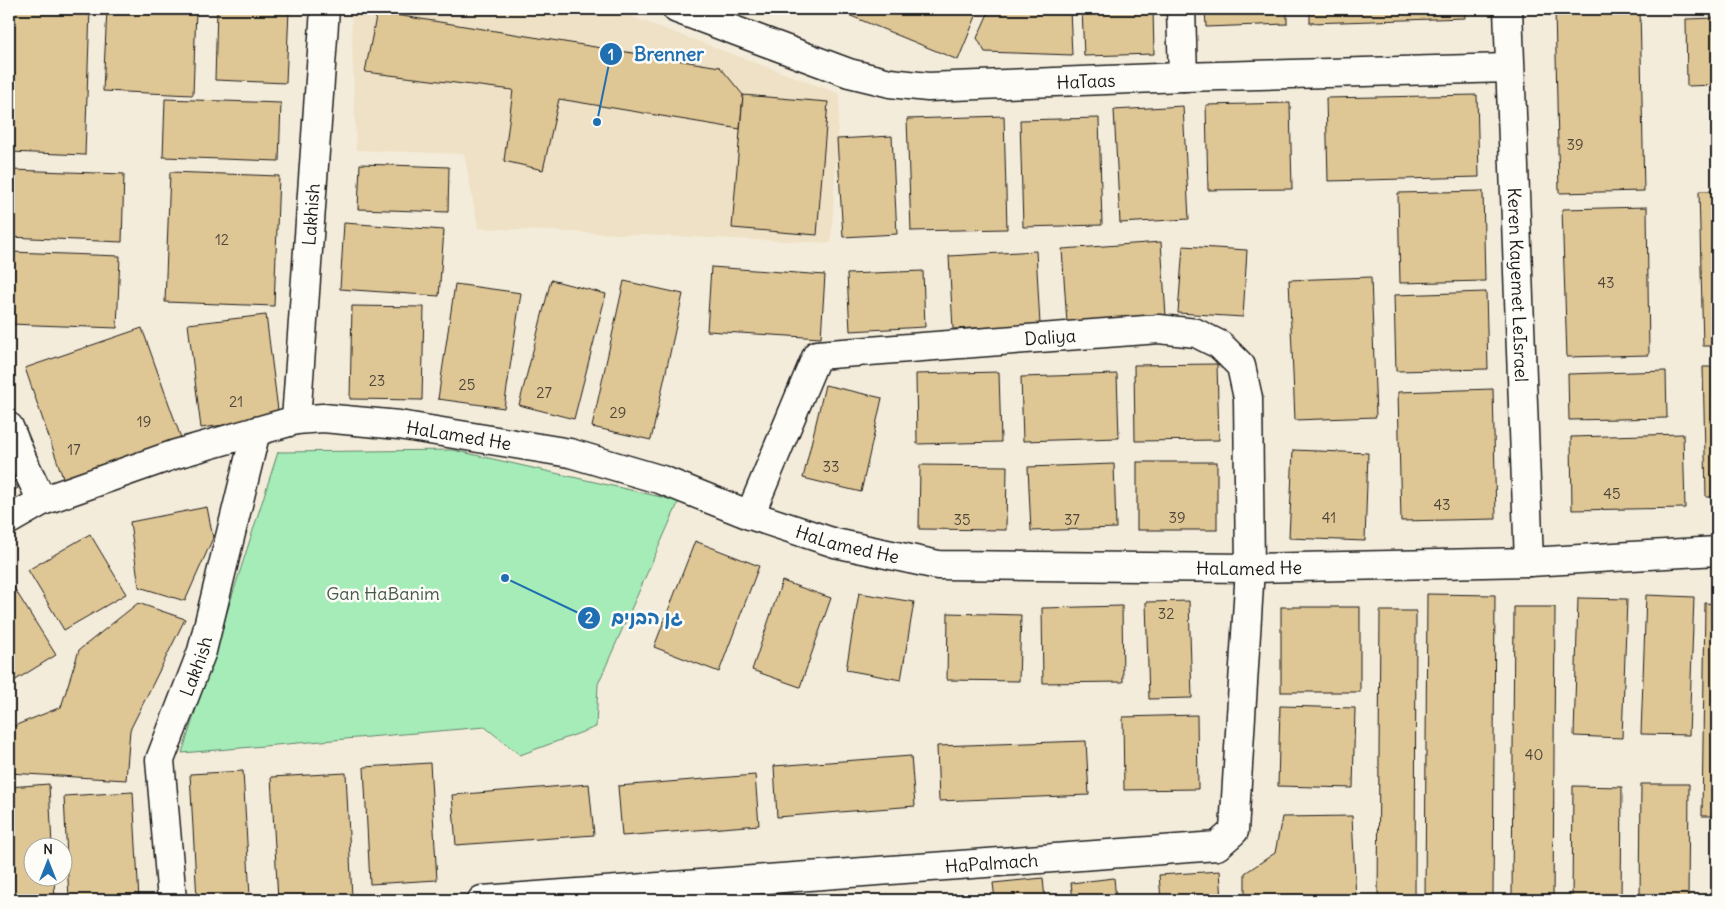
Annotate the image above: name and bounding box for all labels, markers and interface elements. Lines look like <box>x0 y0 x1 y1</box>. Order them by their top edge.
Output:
callout: Brenner <box>599 37 713 71</box>
text: Brenner <box>634 42 704 66</box>
text: 1 <box>608 45 614 64</box>
street label: HaTaas <box>1056 68 1116 93</box>
house number: 39 <box>1566 135 1584 154</box>
street label: Lakhish <box>297 183 324 246</box>
street label: Keren Kayemet LeIsrael <box>1503 187 1534 383</box>
house number: 12 <box>215 230 229 249</box>
house number: 43 <box>1597 273 1615 292</box>
street label: Daliya <box>1023 324 1077 350</box>
house number: 23 <box>369 371 385 390</box>
house number: 25 <box>459 375 475 394</box>
house number: 27 <box>536 383 552 402</box>
house number: 21 <box>229 392 243 411</box>
house number: 29 <box>610 403 626 422</box>
house number: 19 <box>137 412 151 431</box>
street label: HaLamed He <box>405 415 513 455</box>
house number: 17 <box>67 440 81 459</box>
house number: 33 <box>822 457 840 476</box>
house number: 45 <box>1603 484 1621 503</box>
house number: 43 <box>1433 495 1451 514</box>
house number: 39 <box>1168 508 1186 527</box>
house number: 41 <box>1322 508 1336 527</box>
house number: 35 <box>953 510 971 529</box>
house number: 37 <box>1064 510 1080 529</box>
street label: HaLamed He <box>793 519 901 568</box>
street label: HaLamed He <box>1196 555 1302 580</box>
park label: Gan HaBanim <box>326 582 440 605</box>
callout: גן הבנים <box>576 601 693 635</box>
house number: 32 <box>1158 604 1174 623</box>
text: גן הבנים <box>611 605 683 629</box>
text: 2 <box>585 608 593 627</box>
street label: Lakhish <box>174 634 217 699</box>
house number: 40 <box>1525 745 1543 764</box>
north arrow <box>22 836 72 886</box>
text: N <box>43 840 53 858</box>
street label: HaPalmach <box>944 848 1039 877</box>

